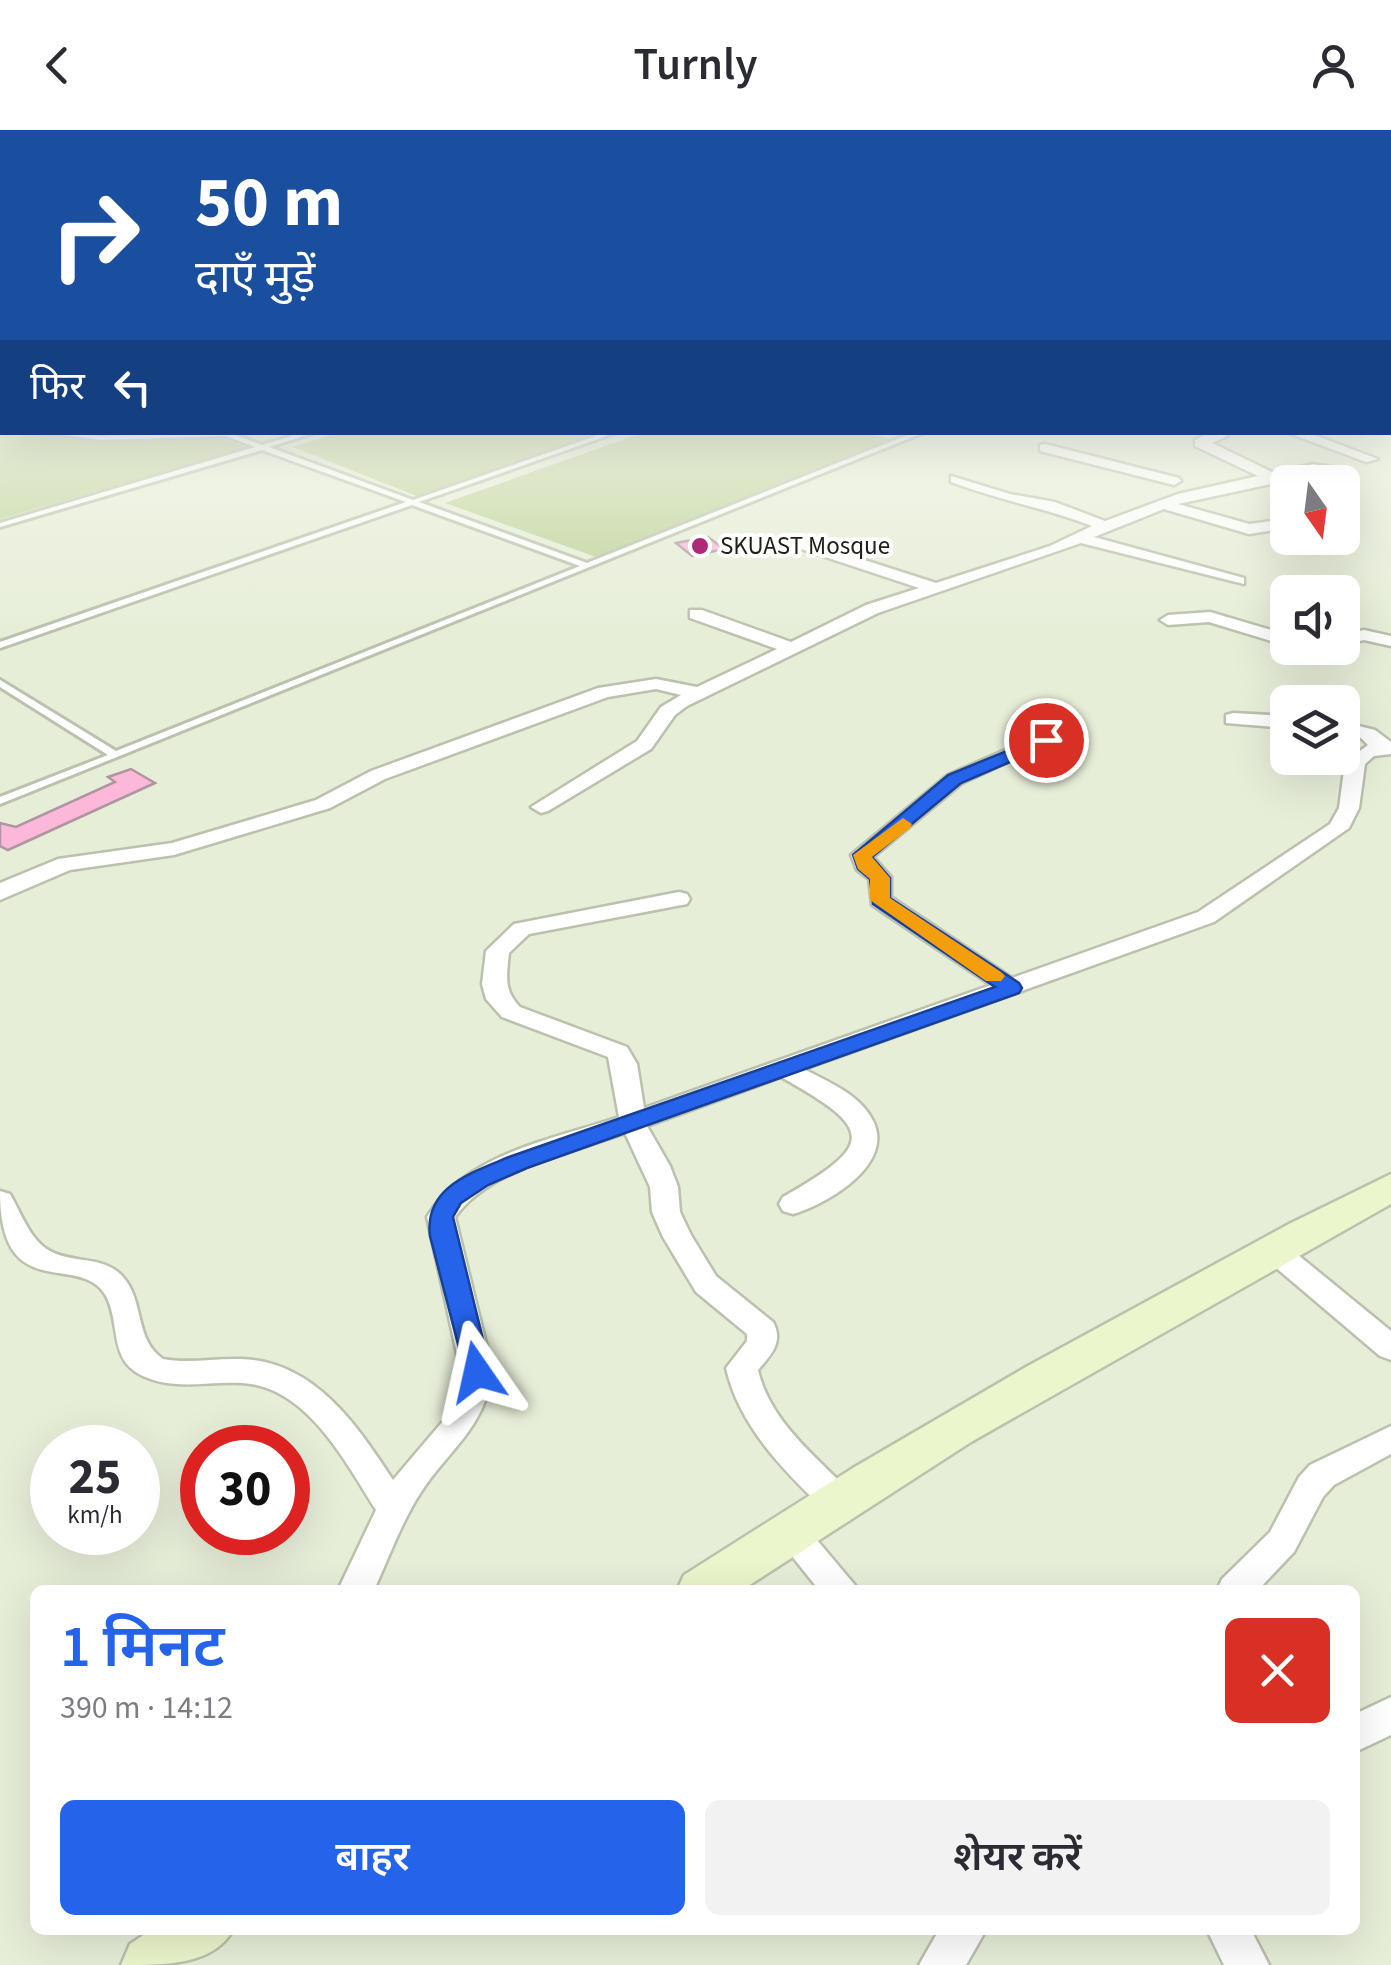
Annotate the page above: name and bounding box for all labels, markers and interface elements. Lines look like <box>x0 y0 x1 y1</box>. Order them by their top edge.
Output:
text: Turnly <box>633 33 758 97</box>
icon: back <box>30 38 85 93</box>
icon: person <box>1306 38 1361 93</box>
text: 50 m <box>195 153 343 253</box>
icon: right <box>30 170 160 300</box>
text: दाएँ मुड़ें <box>195 246 315 310</box>
text: फिर <box>30 360 85 414</box>
icon: left <box>105 360 160 415</box>
north arrow <box>1270 465 1360 555</box>
map controls <box>1270 465 1360 775</box>
place label: SKUAST Mosque <box>720 528 890 564</box>
marker: SKUAST Mosque <box>689 535 711 557</box>
button: sound <box>1270 575 1360 665</box>
button: layers <box>1270 685 1360 775</box>
pin <box>1004 698 1089 783</box>
icon: arrive <box>1019 713 1074 768</box>
position arrow <box>425 1320 529 1424</box>
speed limit sign: 30 <box>180 1425 310 1555</box>
text: 25 <box>69 1442 121 1513</box>
text: km/h <box>67 1497 123 1533</box>
text: 1 मिनट <box>60 1605 225 1690</box>
button: close <box>1225 1618 1330 1723</box>
text: 390 m · 14:12 <box>60 1685 233 1731</box>
button: बाहर <box>60 1800 685 1915</box>
button: शेयर करें <box>705 1800 1330 1915</box>

